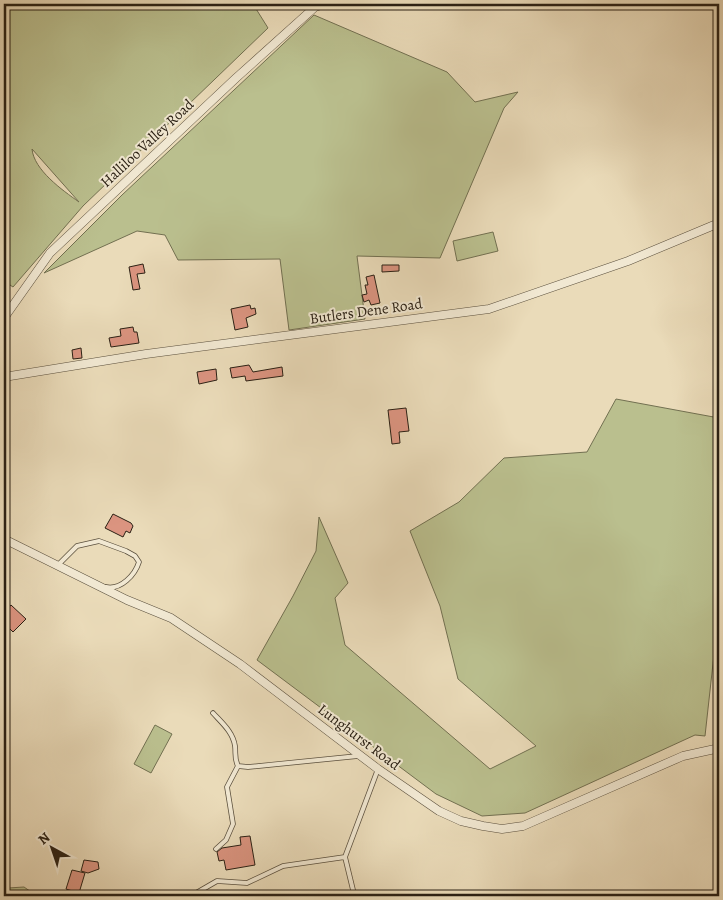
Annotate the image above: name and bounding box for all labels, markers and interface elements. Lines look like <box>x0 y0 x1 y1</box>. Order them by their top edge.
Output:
street label: Halliloo Valley Road <box>96 94 199 192</box>
street label: Butlers Dene Road <box>308 293 425 329</box>
street label: Lunghurst Road <box>314 699 405 775</box>
north arrow <box>28 822 78 872</box>
text: N <box>34 828 54 849</box>

